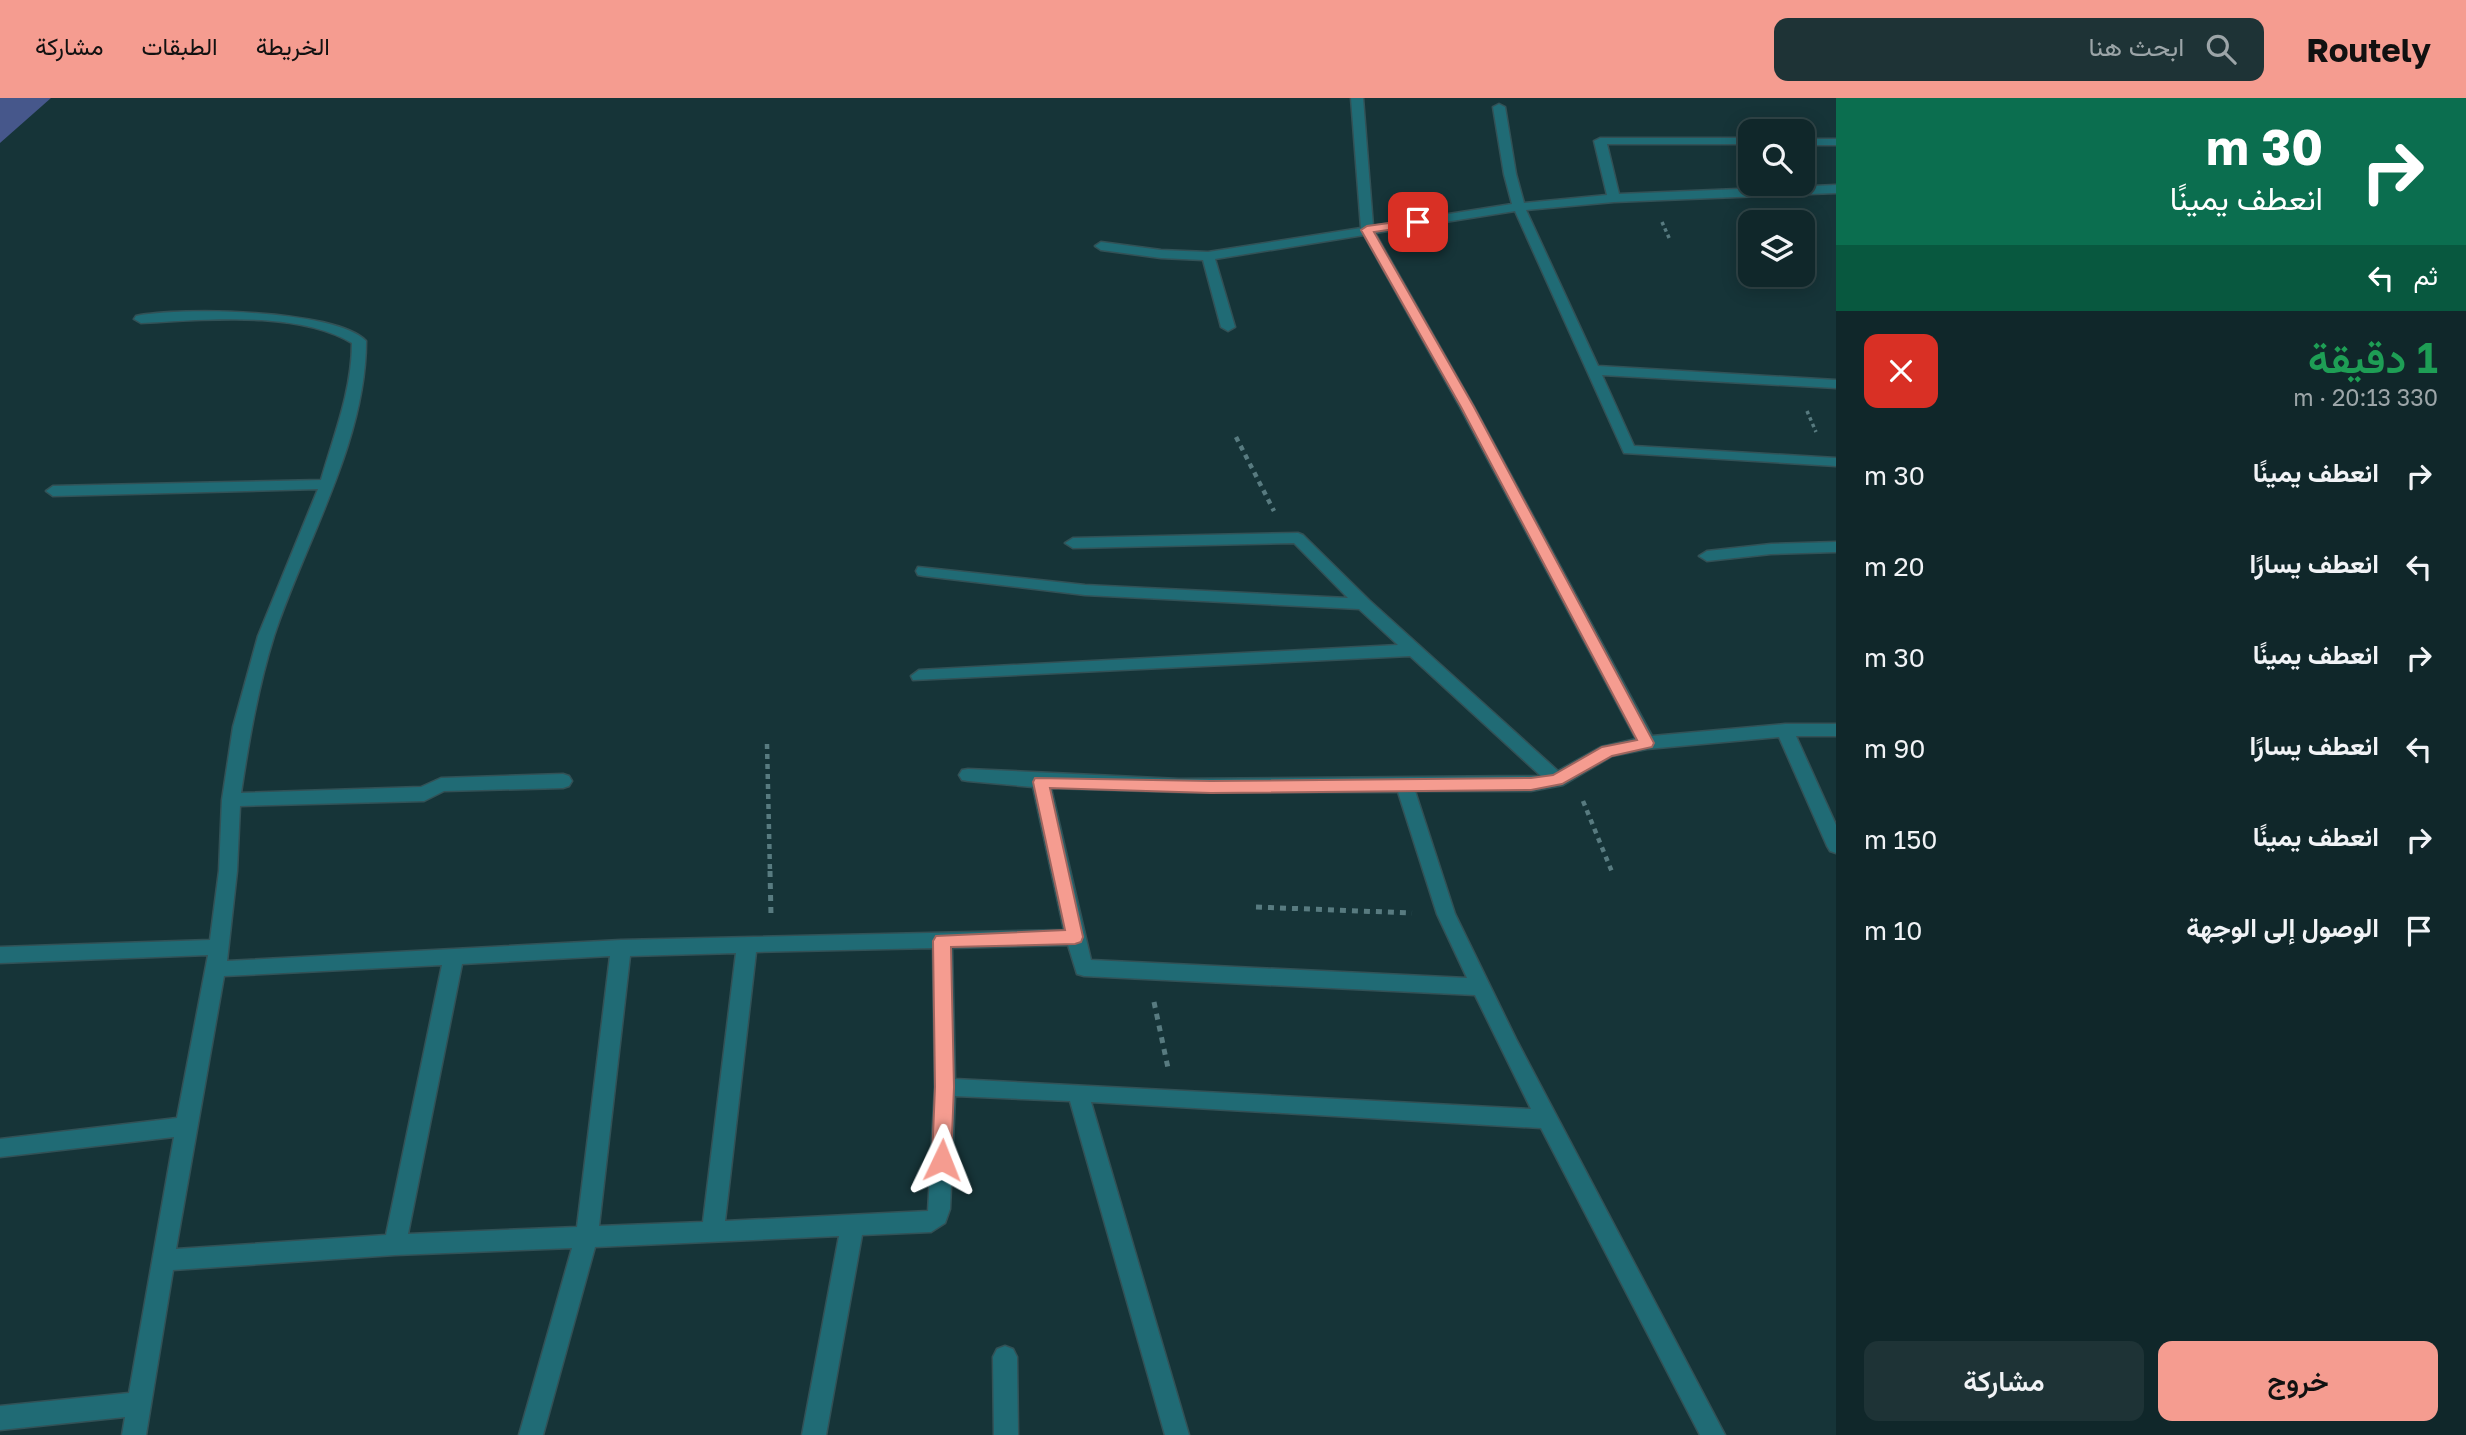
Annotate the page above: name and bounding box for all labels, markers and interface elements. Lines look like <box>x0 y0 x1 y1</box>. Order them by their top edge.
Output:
search box <box>1774 18 2264 81</box>
icon: search <box>2202 30 2240 68</box>
text: Routely <box>2306 30 2431 69</box>
text: مشاركة <box>35 31 103 60</box>
text: الطبقات <box>141 31 218 60</box>
text: الخريطة <box>256 31 330 60</box>
text: ابحث هنا <box>2089 31 2184 62</box>
text: 30 m <box>2206 117 2323 176</box>
map controls <box>1738 119 1815 287</box>
button: search <box>1738 119 1815 196</box>
icon: right <box>2347 126 2438 217</box>
text: انعطف يمينًا <box>2170 179 2323 217</box>
pin <box>1388 192 1448 252</box>
icon: arrive <box>1399 203 1437 241</box>
button: layers <box>1738 210 1815 287</box>
icon: left <box>2362 259 2400 297</box>
text: ثم <box>2414 260 2438 291</box>
text: 1 دقيقة <box>2308 332 2438 382</box>
button: close <box>1864 334 1938 408</box>
text: 330 m · 20:13 <box>2293 383 2438 411</box>
text: انعطف يمينًا <box>2253 457 2379 488</box>
icon: right <box>2400 457 2438 495</box>
text: 30 m <box>1864 460 1925 491</box>
text: انعطف يسارًا <box>2249 548 2379 579</box>
icon: left <box>2400 548 2438 586</box>
text: 20 m <box>1864 551 1925 582</box>
text: انعطف يمينًا <box>2253 639 2379 670</box>
icon: right <box>2400 639 2438 677</box>
text: 30 m <box>1864 642 1925 673</box>
text: انعطف يسارًا <box>2249 730 2379 761</box>
icon: left <box>2400 730 2438 768</box>
text: 90 m <box>1864 733 1925 764</box>
text: انعطف يمينًا <box>2253 821 2379 852</box>
icon: right <box>2400 821 2438 859</box>
text: 150 m <box>1864 824 1937 855</box>
text: الوصول إلى الوجهة <box>2186 912 2379 943</box>
icon: arrive <box>2400 912 2438 950</box>
text: 10 m <box>1864 915 1922 946</box>
position arrow <box>905 1123 979 1197</box>
button: مشاركة <box>1864 1341 2144 1421</box>
button: خروج <box>2158 1341 2438 1421</box>

